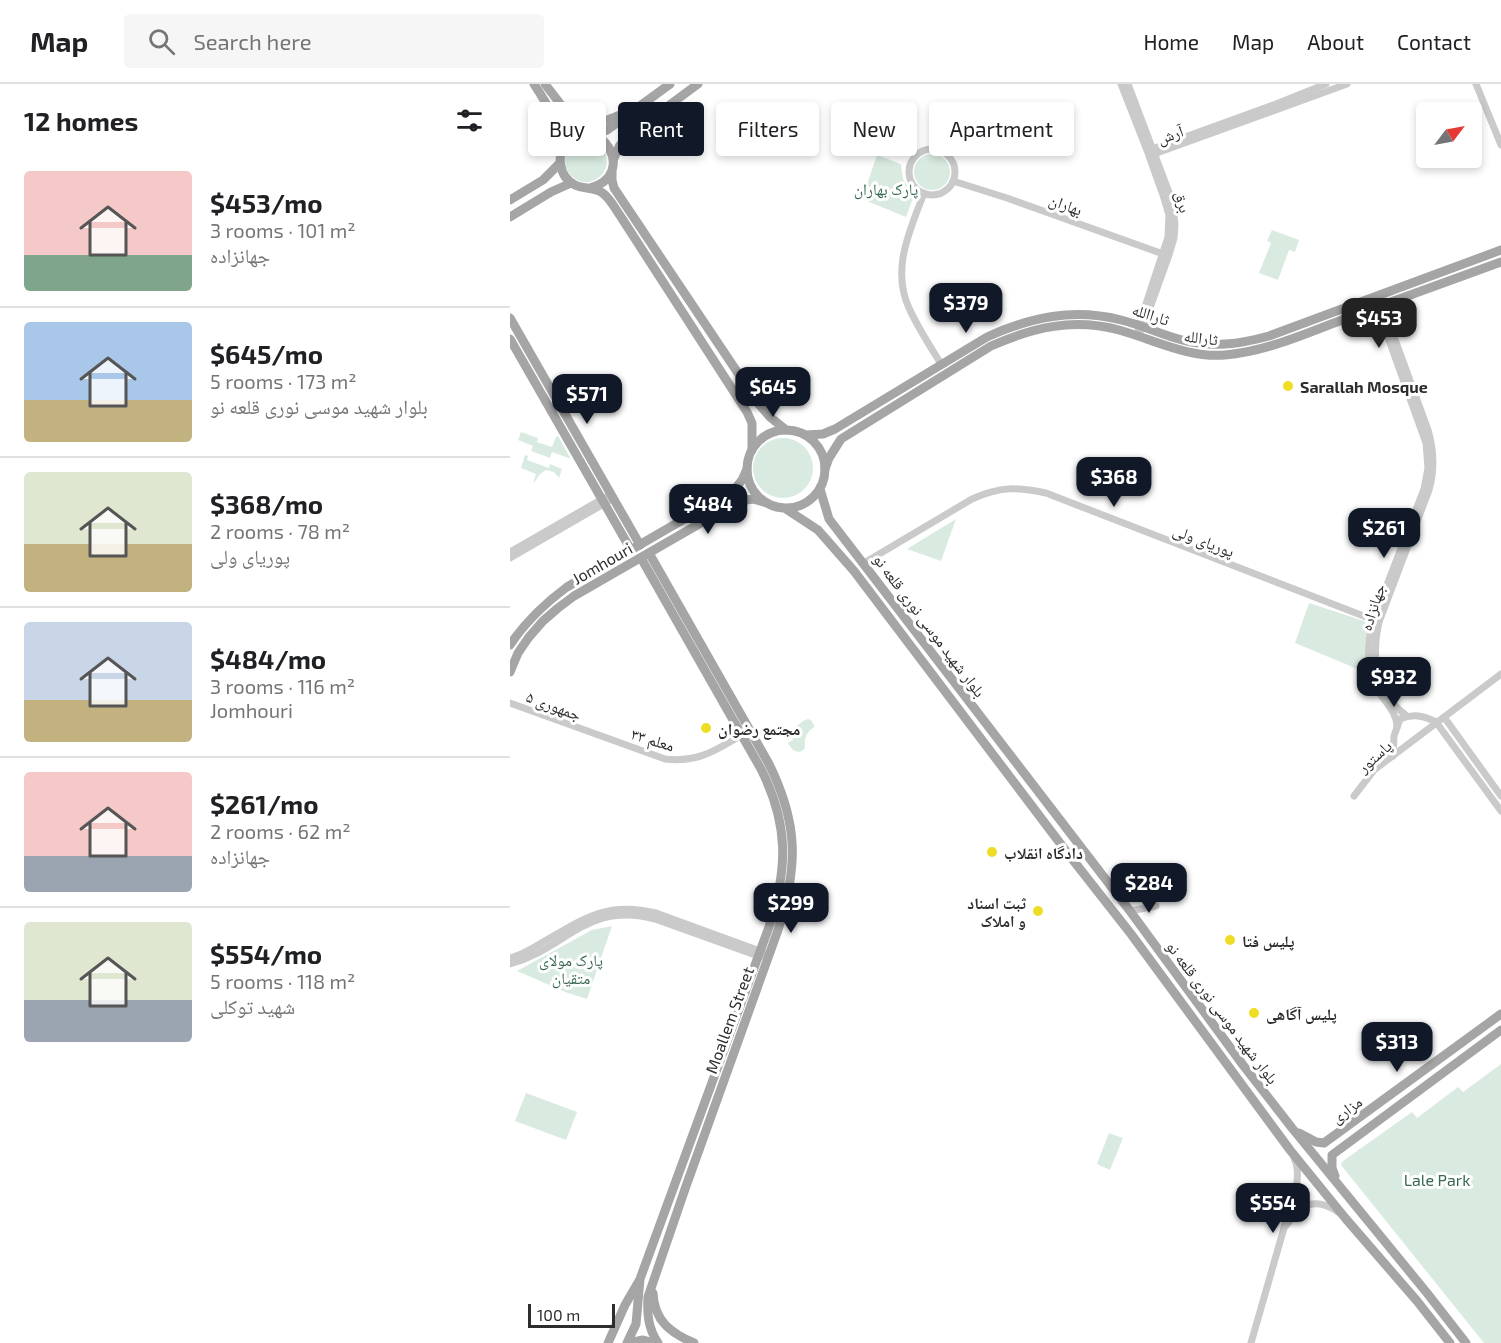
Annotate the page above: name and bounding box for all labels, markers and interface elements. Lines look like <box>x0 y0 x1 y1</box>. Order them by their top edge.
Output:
search box <box>124 14 544 68</box>
text: Map <box>30 24 88 58</box>
icon: search <box>145 25 178 58</box>
text: Search here <box>193 28 312 54</box>
text: Home <box>1143 29 1199 54</box>
text: Map <box>1232 29 1274 54</box>
text: About <box>1307 29 1364 54</box>
text: Contact <box>1397 29 1471 54</box>
chip: Buy <box>528 102 606 156</box>
chip: Rent <box>618 102 704 156</box>
chip: Filters <box>716 102 819 156</box>
chip: New <box>831 102 917 156</box>
chip: Apartment <box>929 102 1074 156</box>
north arrow <box>1416 102 1482 168</box>
map controls <box>1416 102 1482 168</box>
icon: filters <box>453 104 486 137</box>
text: 12 homes <box>24 105 138 136</box>
street label: آرش <box>1155 120 1187 149</box>
park label: پارک بهاران <box>854 179 919 200</box>
text: $453/mo <box>210 187 323 218</box>
street label: بهاران <box>1046 189 1085 221</box>
street label: برق <box>1170 190 1196 215</box>
icon: home <box>72 195 144 267</box>
text: 3 rooms · 101 m² <box>210 218 356 242</box>
text: جهانزاده <box>210 243 270 267</box>
pin: $379 <box>930 283 1002 334</box>
text: $379 <box>943 290 989 314</box>
pin: $453 <box>1343 298 1415 349</box>
street label: ثاراالله <box>1130 299 1172 330</box>
text: $453 <box>1356 305 1402 329</box>
street label: ثارالله <box>1183 325 1220 350</box>
text: $645/mo <box>210 338 323 369</box>
icon: home <box>72 346 144 418</box>
pin: $645 <box>737 367 809 418</box>
text: 5 rooms · 173 m² <box>210 369 357 393</box>
pin: $571 <box>551 374 623 425</box>
text: $645 <box>749 374 797 398</box>
place label: Sarallah Mosque <box>1300 377 1428 396</box>
marker: Sarallah Mosque <box>1281 379 1295 393</box>
text: $571 <box>566 381 608 405</box>
text: بلوار شهید موسی نوری قلعه نو <box>210 394 428 418</box>
pin: $368 <box>1078 457 1150 508</box>
text: $368 <box>1090 464 1138 488</box>
pin: $484 <box>672 484 744 535</box>
text: $368/mo <box>210 488 323 519</box>
text: $484 <box>683 491 733 515</box>
icon: home <box>72 496 144 568</box>
pin: $261 <box>1348 508 1420 559</box>
text: $261 <box>1362 515 1406 539</box>
text: 2 rooms · 78 m² <box>210 519 350 543</box>
street label: پوریای ولی <box>1170 520 1238 562</box>
street label: Jomhouri <box>568 538 636 588</box>
text: پوریای ولی <box>210 544 290 568</box>
street label: بلوار شهید موسی نوری قلعه نو <box>868 550 990 702</box>
street label: جهانزاده <box>1356 581 1389 633</box>
text: $484/mo <box>210 643 326 674</box>
icon: home <box>72 646 144 718</box>
pin: $932 <box>1358 657 1430 708</box>
text: $932 <box>1371 664 1417 688</box>
text: 3 rooms · 116 m² <box>210 674 355 698</box>
street label: جمهوری ۵ <box>523 686 584 726</box>
text: Jomhouri <box>210 698 293 722</box>
place label: مجتمع رضوان <box>718 719 800 740</box>
marker: مجتمع رضوان <box>699 721 713 735</box>
street label: معلم ۳۳ <box>628 723 677 756</box>
street label: پاستور <box>1352 736 1396 778</box>
text: $261/mo <box>210 788 319 819</box>
icon: home <box>72 796 144 868</box>
text: 2 rooms · 62 m² <box>210 819 350 843</box>
place label: دادگاه انقلاب <box>1004 843 1083 862</box>
text: جهانزاده <box>210 844 270 868</box>
marker: دادگاه انقلاب <box>985 845 999 859</box>
pin: $284 <box>1113 863 1185 914</box>
text: $284 <box>1125 870 1173 894</box>
pin: $299 <box>755 883 827 934</box>
text: $299 <box>768 890 814 914</box>
place label: ثبت اسناد و املاک <box>967 893 1027 930</box>
marker: ثبت اسناد و املاک <box>1031 904 1045 918</box>
place label: پلیس فتا <box>1242 931 1295 951</box>
marker: پلیس فتا <box>1223 933 1237 947</box>
street label: بلوار شهید موسی نوری قلعه نو <box>1161 937 1283 1089</box>
text: $554/mo <box>210 938 322 969</box>
icon: home <box>72 946 144 1018</box>
park label: پارک مولای متقیان <box>539 950 603 989</box>
street label: Moallem Street <box>701 964 757 1076</box>
text: 5 rooms · 118 m² <box>210 969 355 993</box>
text: شهید توکلی <box>210 994 295 1018</box>
place label: پلیس آگاهی <box>1266 1004 1337 1024</box>
marker: پلیس آگاهی <box>1247 1006 1261 1020</box>
pin: $313 <box>1361 1022 1433 1073</box>
text: $313 <box>1376 1029 1418 1053</box>
street label: مزاری <box>1327 1091 1366 1128</box>
park label: Lale Park <box>1404 1170 1470 1189</box>
pin: $554 <box>1237 1183 1309 1234</box>
text: $554 <box>1250 1190 1296 1214</box>
scale bar <box>528 1301 615 1328</box>
text: 100 m <box>537 1305 580 1324</box>

